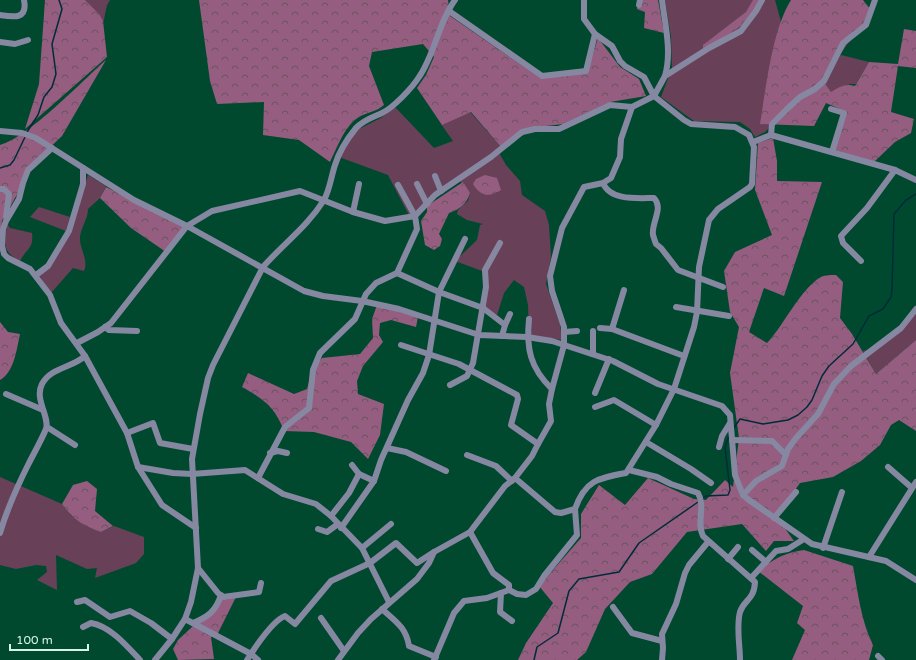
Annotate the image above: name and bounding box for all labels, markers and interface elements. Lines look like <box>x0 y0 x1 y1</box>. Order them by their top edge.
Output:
scale bar <box>10 626 88 652</box>
text: 100 m <box>16 633 53 647</box>

